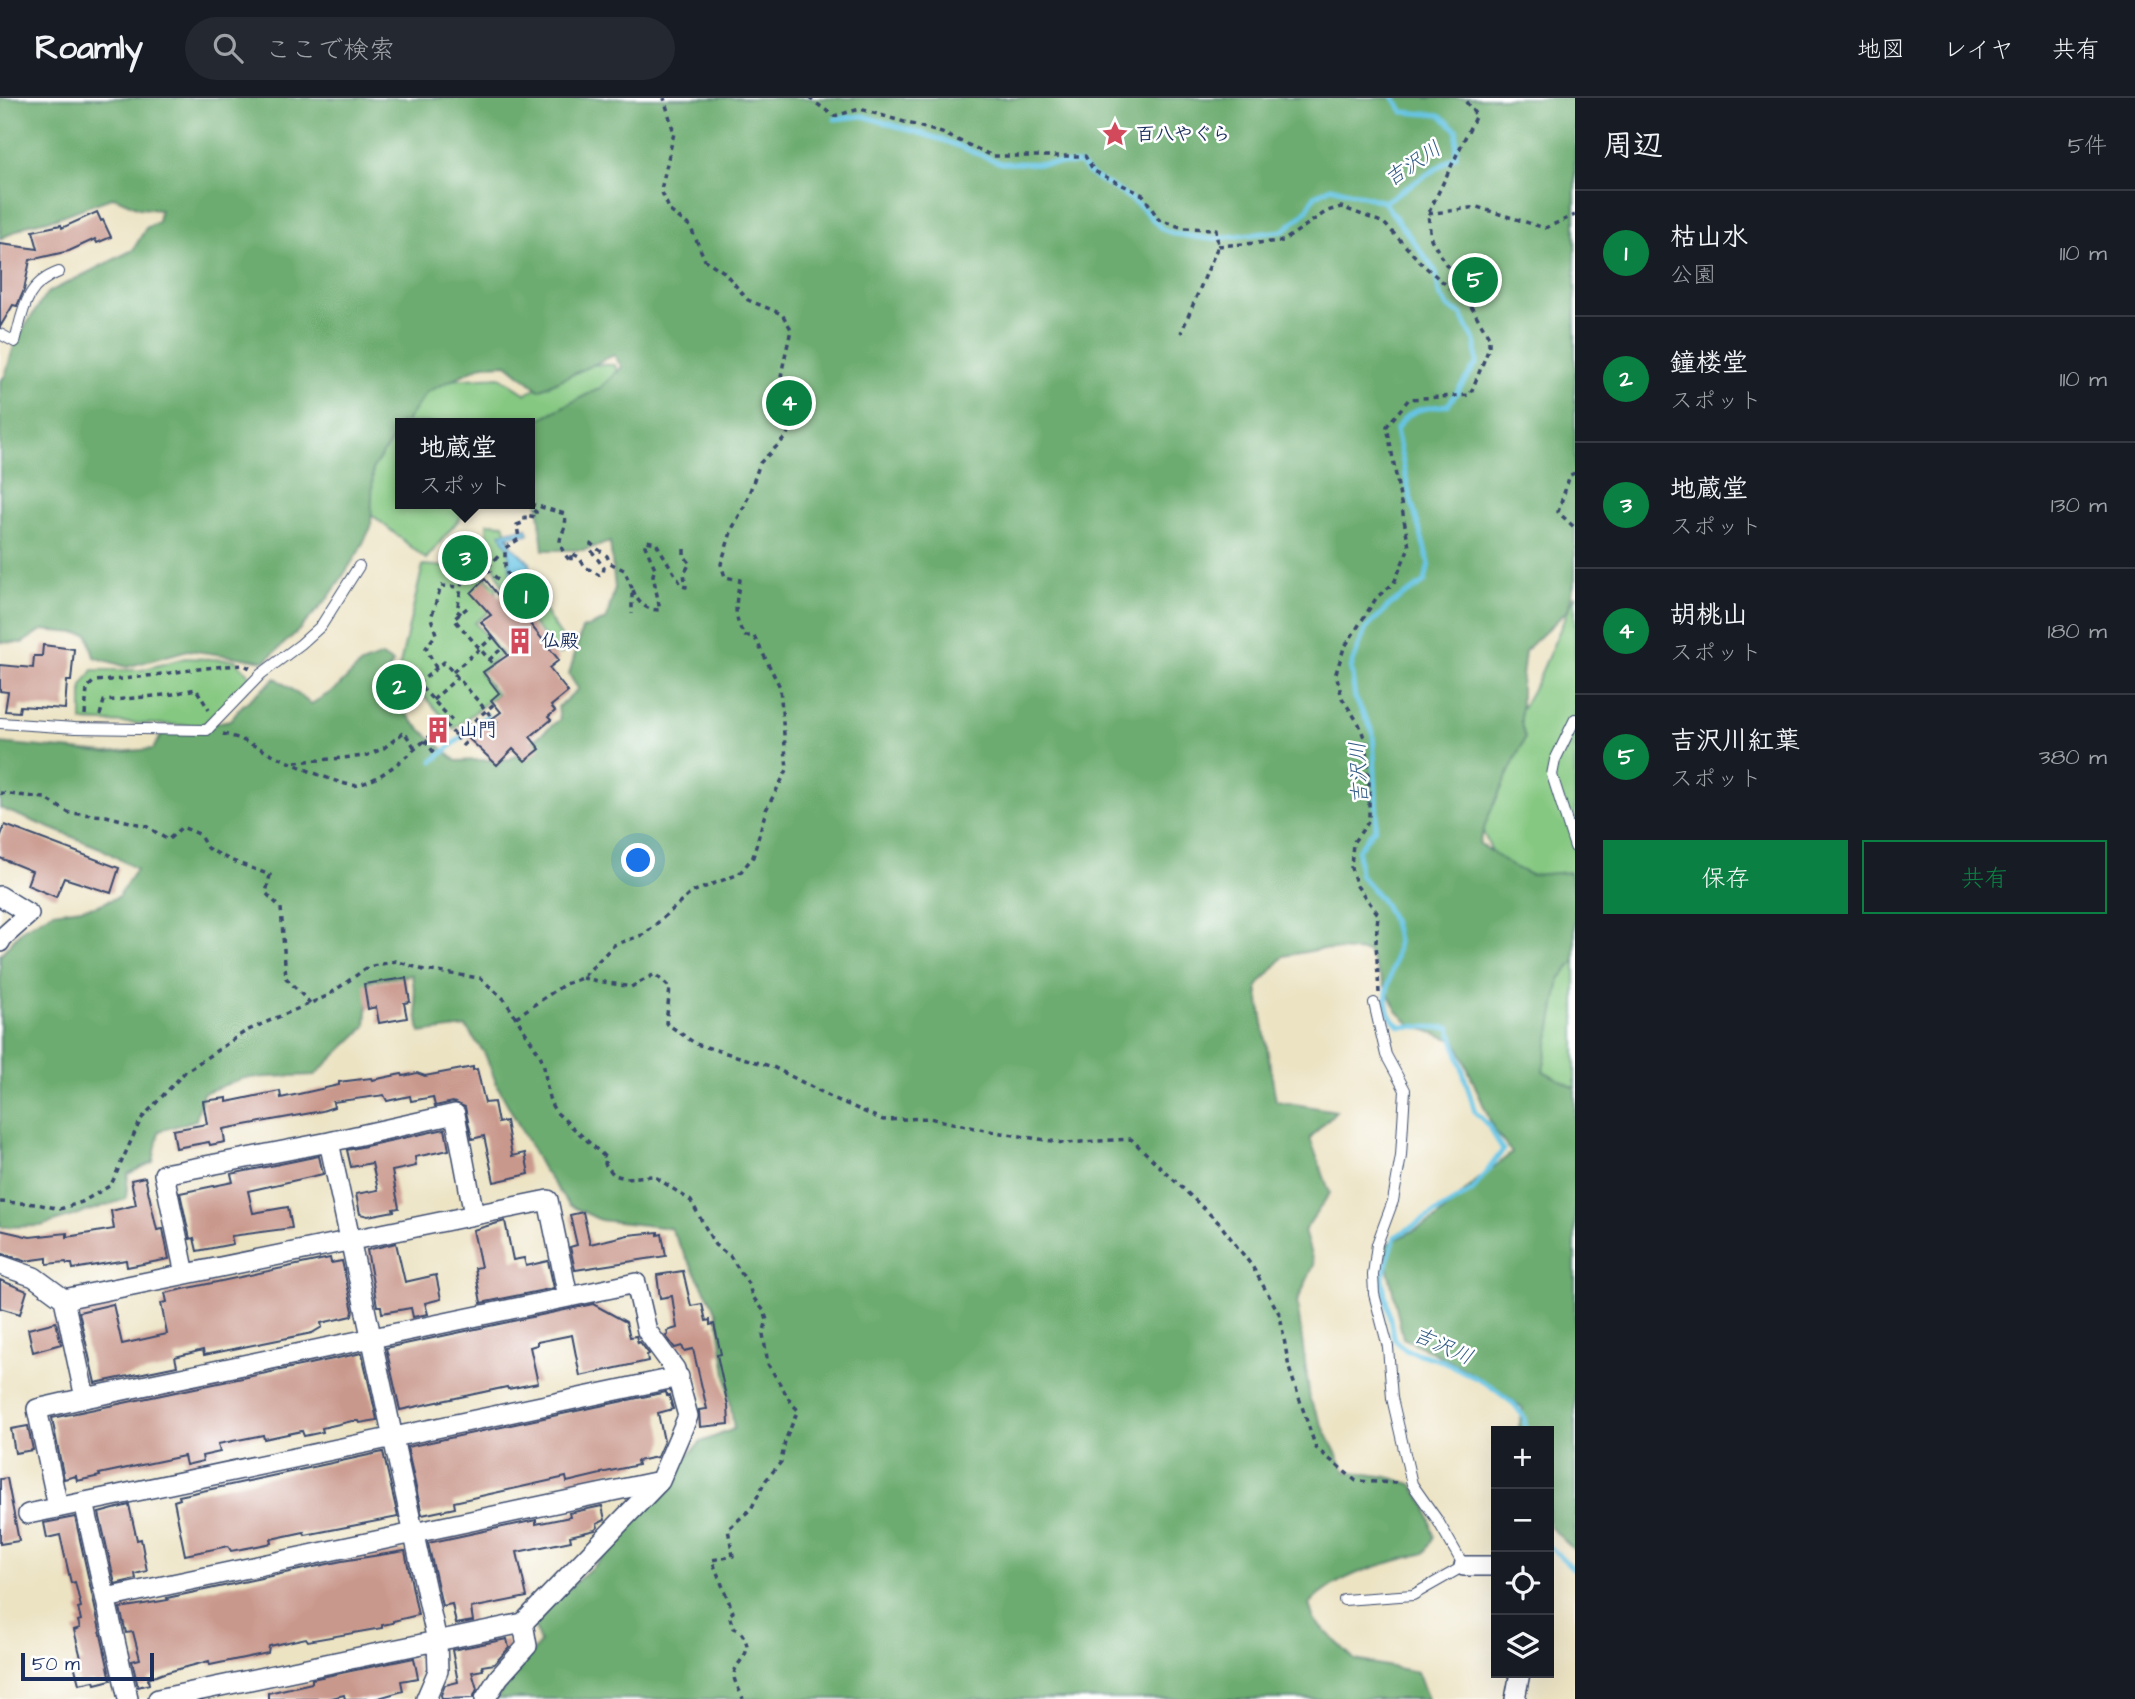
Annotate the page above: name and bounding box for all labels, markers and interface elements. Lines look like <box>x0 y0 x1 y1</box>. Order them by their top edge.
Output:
search box <box>185 17 675 80</box>
text: Roamly <box>35 25 143 71</box>
icon: search <box>209 29 247 67</box>
text: ここで検索 <box>265 32 395 68</box>
text: 地図 <box>1857 33 1905 67</box>
text: レイヤ <box>1943 33 2014 67</box>
text: 共有 <box>2052 33 2100 67</box>
place icon: 百八やぐら <box>1100 119 1130 149</box>
place label: 百八やぐら <box>1136 121 1231 148</box>
text: 周辺 <box>1603 125 1663 167</box>
text: 5件 <box>2068 130 2107 162</box>
water label: 吉沢川 <box>1379 134 1447 194</box>
text: 枯山水 <box>1670 219 1748 255</box>
text: 1 <box>1625 237 1627 269</box>
text: 110 m <box>2059 237 2107 269</box>
pin: 5 <box>1452 254 1498 306</box>
text: 公園 <box>1670 259 1716 291</box>
text: 鐘楼堂 <box>1670 345 1748 381</box>
text: 2 <box>1619 363 1633 395</box>
text: 110 m <box>2059 363 2107 395</box>
pin: 4 <box>766 377 812 429</box>
text: スポット <box>1670 385 1762 417</box>
popup <box>395 418 535 509</box>
text: 地蔵堂 <box>419 430 497 466</box>
text: スポット <box>419 470 511 502</box>
text: 地蔵堂 <box>1670 471 1748 507</box>
text: 3 <box>1620 489 1632 521</box>
text: 130 m <box>2051 489 2107 521</box>
text: スポット <box>1670 511 1762 543</box>
pin: 3 <box>442 532 488 584</box>
pin: 1 <box>503 570 549 622</box>
text: 胡桃山 <box>1670 597 1748 633</box>
text: 4 <box>1618 615 1634 647</box>
text: 180 m <box>2048 615 2107 647</box>
building icon: 仏殿 <box>505 626 535 656</box>
place label: 仏殿 <box>541 628 579 655</box>
text: スポット <box>1670 637 1762 669</box>
pin: 2 <box>376 661 422 713</box>
building icon: 山門 <box>423 715 453 745</box>
place label: 山門 <box>459 717 497 744</box>
text: 吉沢川紅葉 <box>1670 723 1800 759</box>
water label: 吉沢川 <box>1343 741 1375 805</box>
text: 5 <box>1618 741 1634 773</box>
text: 380 m <box>2039 741 2107 773</box>
text: スポット <box>1670 763 1762 795</box>
button: 保存 <box>1603 840 1848 914</box>
button: 共有 <box>1862 840 2107 914</box>
your location <box>621 843 655 877</box>
water label: 吉沢川 <box>1408 1320 1478 1372</box>
map controls <box>1491 1426 1554 1678</box>
button: + <box>1491 1426 1554 1489</box>
button: − <box>1491 1489 1554 1552</box>
button: locate <box>1491 1552 1554 1615</box>
button: layers <box>1491 1615 1554 1678</box>
scale bar <box>21 1650 154 1682</box>
text: 50 m <box>32 1651 80 1678</box>

